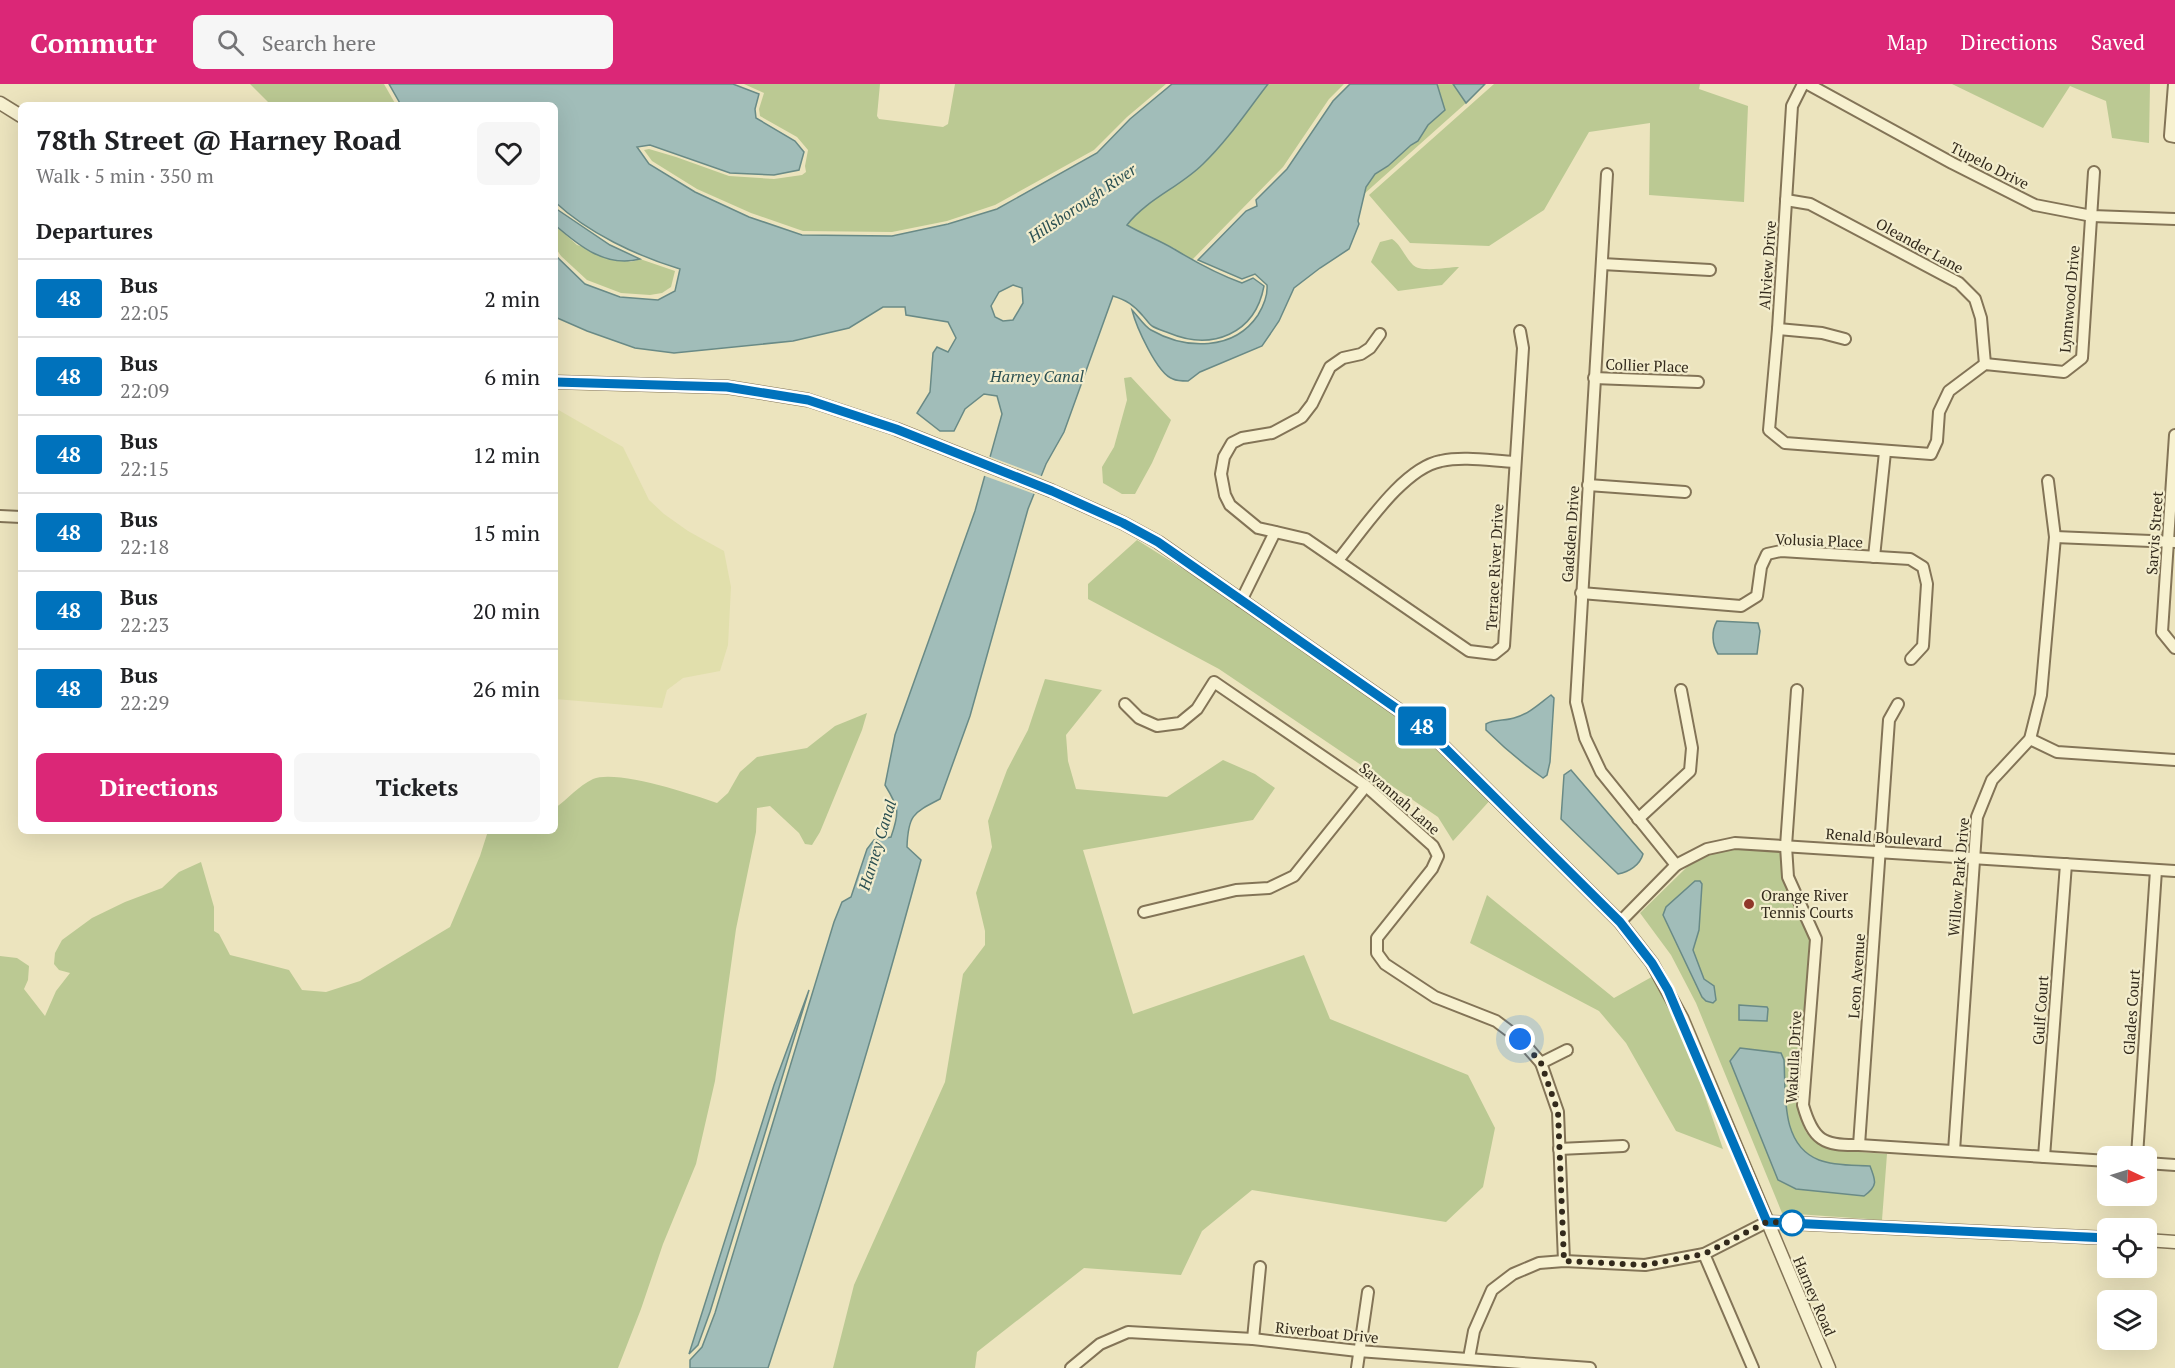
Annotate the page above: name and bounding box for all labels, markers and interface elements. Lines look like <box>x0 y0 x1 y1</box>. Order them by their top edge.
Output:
search box <box>193 15 613 69</box>
text: Commutr <box>30 24 157 61</box>
icon: search <box>214 26 247 59</box>
text: Search here <box>262 28 376 57</box>
text: Map <box>1887 28 1928 56</box>
text: Directions <box>1961 28 2058 56</box>
text: Saved <box>2091 28 2145 56</box>
text: 78th Street @ Harney Road <box>36 121 401 158</box>
button: heart <box>477 122 540 185</box>
street label: Tupelo Drive <box>1947 137 2033 193</box>
water label: Hillsborough River <box>1023 158 1141 248</box>
text: Walk · 5 min · 350 m <box>36 162 214 189</box>
street label: Oleander Lane <box>1873 213 1967 277</box>
text: Departures <box>36 216 153 245</box>
street label: Allview Drive <box>1754 220 1780 310</box>
street label: Lynnwood Drive <box>2054 244 2084 354</box>
text: Bus <box>120 270 158 299</box>
text: 48 <box>57 284 81 312</box>
text: 2 min <box>484 284 540 313</box>
text: 22:05 <box>120 299 169 326</box>
text: Bus <box>120 348 158 377</box>
street label: Collier Place <box>1605 354 1689 376</box>
text: 48 <box>57 362 81 390</box>
text: 6 min <box>484 362 540 391</box>
water label: Harney Canal <box>989 365 1084 387</box>
text: 22:09 <box>120 377 169 404</box>
text: Bus <box>120 426 158 455</box>
text: 48 <box>57 440 81 468</box>
text: 12 min <box>473 440 540 469</box>
text: 22:15 <box>120 455 169 482</box>
street label: Gadsden Drive <box>1557 485 1583 583</box>
street label: Sarvis Street <box>2141 490 2167 576</box>
street label: Terrace River Drive <box>1481 503 1507 631</box>
text: Bus <box>120 504 158 533</box>
text: 48 <box>57 518 81 546</box>
text: 15 min <box>473 518 540 547</box>
street label: Volusia Place <box>1775 528 1863 552</box>
text: 22:18 <box>120 533 169 560</box>
text: Bus <box>120 582 158 611</box>
text: 48 <box>57 596 81 624</box>
text: 20 min <box>473 596 540 625</box>
text: 22:23 <box>120 611 169 638</box>
text: Bus <box>120 660 158 689</box>
text: 48 <box>57 674 81 702</box>
text: 26 min <box>473 674 540 703</box>
text: 22:29 <box>120 689 169 716</box>
line badge: 48 <box>1395 706 1449 746</box>
text: 48 <box>1410 712 1434 740</box>
button: Directions <box>36 753 282 822</box>
button: Tickets <box>294 753 540 822</box>
street label: Savannah Lane <box>1355 757 1445 839</box>
water label: Harney Canal <box>852 796 901 894</box>
street label: Willow Park Drive <box>1943 817 1973 937</box>
street label: Renald Boulevard <box>1825 823 1943 851</box>
place label: Orange River Tennis Courts <box>1761 885 1853 922</box>
marker: Orange River Tennis Courts <box>1742 897 1756 911</box>
street label: Leon Avenue <box>1843 933 1869 1019</box>
street label: Glades Court <box>2118 968 2144 1056</box>
street label: Gulf Court <box>2028 974 2052 1045</box>
street label: Wakulla Drive <box>1781 1010 1805 1104</box>
your location <box>1505 1024 1535 1054</box>
north arrow <box>2097 1146 2157 1206</box>
map controls <box>2097 1146 2157 1350</box>
unlabelled marker <box>1779 1210 1805 1236</box>
button: locate <box>2097 1218 2157 1278</box>
street label: Harney Road <box>1789 1253 1841 1339</box>
button: layers <box>2097 1290 2157 1350</box>
street label: Riverboat Drive <box>1274 1317 1380 1347</box>

